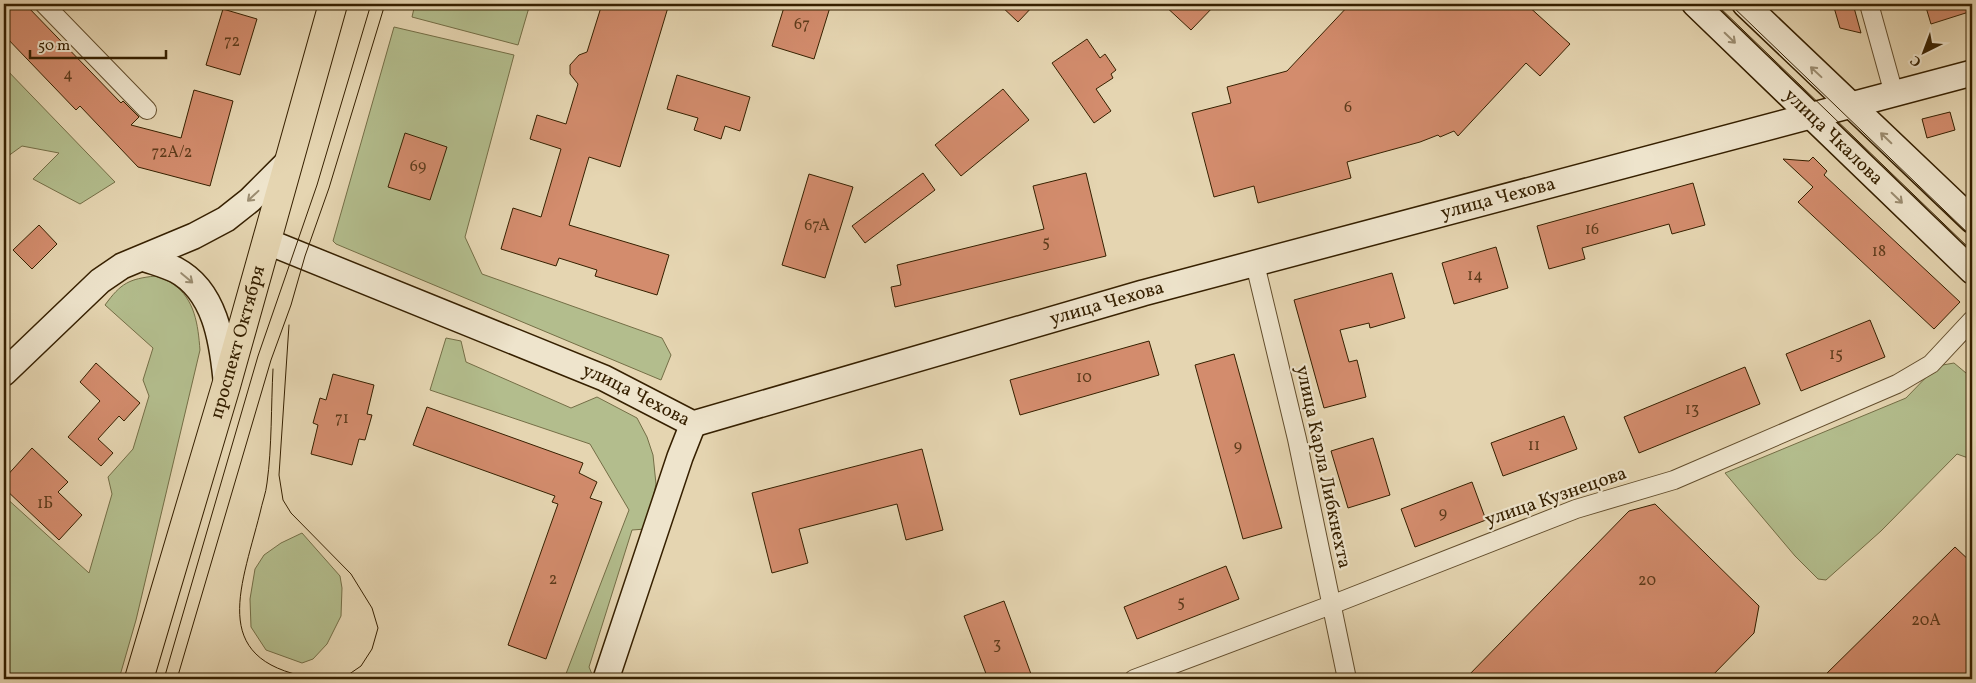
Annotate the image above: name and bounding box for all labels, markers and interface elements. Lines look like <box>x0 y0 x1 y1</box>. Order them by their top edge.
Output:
house number: 67 <box>794 14 810 36</box>
scale bar <box>30 28 166 60</box>
north arrow <box>1898 28 1948 78</box>
house number: 72 <box>224 31 240 53</box>
one-way arrow <box>1724 32 1736 44</box>
text: 50 m <box>38 36 70 57</box>
text: С <box>1907 50 1926 71</box>
house number: 4 <box>63 64 73 86</box>
one-way arrow <box>1810 66 1822 78</box>
street label: улица Чкалова <box>1778 83 1889 191</box>
house number: 6 <box>1344 97 1352 119</box>
one-way arrow <box>1880 132 1892 144</box>
house number: 72А/2 <box>152 142 192 164</box>
house number: 69 <box>410 156 426 178</box>
street label: улица Чехова <box>1438 171 1558 226</box>
one-way arrow <box>247 190 260 202</box>
one-way arrow <box>1891 192 1903 204</box>
house number: 67А <box>804 215 830 237</box>
house number: 16 <box>1585 219 1599 241</box>
house number: 5 <box>1042 232 1050 254</box>
house number: 18 <box>1872 241 1886 263</box>
street label: проспект Октября <box>204 263 272 422</box>
house number: 14 <box>1467 265 1483 287</box>
one-way arrow <box>180 273 193 284</box>
street label: улица Чехова <box>1047 275 1167 332</box>
house number: 15 <box>1829 344 1843 366</box>
street label: улица Чехова <box>578 357 695 433</box>
street label: улица Карла Либкнехта <box>1289 363 1357 571</box>
house number: 10 <box>1076 367 1092 389</box>
house number: 13 <box>1685 399 1699 421</box>
house number: 71 <box>335 408 349 430</box>
house number: 11 <box>1528 435 1540 457</box>
house number: 9 <box>1234 436 1242 458</box>
street label: улица Кузнецова <box>1482 461 1630 533</box>
house number: 1Б <box>37 493 53 515</box>
house number: 9 <box>1439 503 1447 525</box>
house number: 2 <box>549 569 557 591</box>
house number: 20 <box>1638 570 1656 592</box>
house number: 5 <box>1177 592 1185 614</box>
house number: 20А <box>1911 610 1941 632</box>
house number: 3 <box>993 634 1001 656</box>

